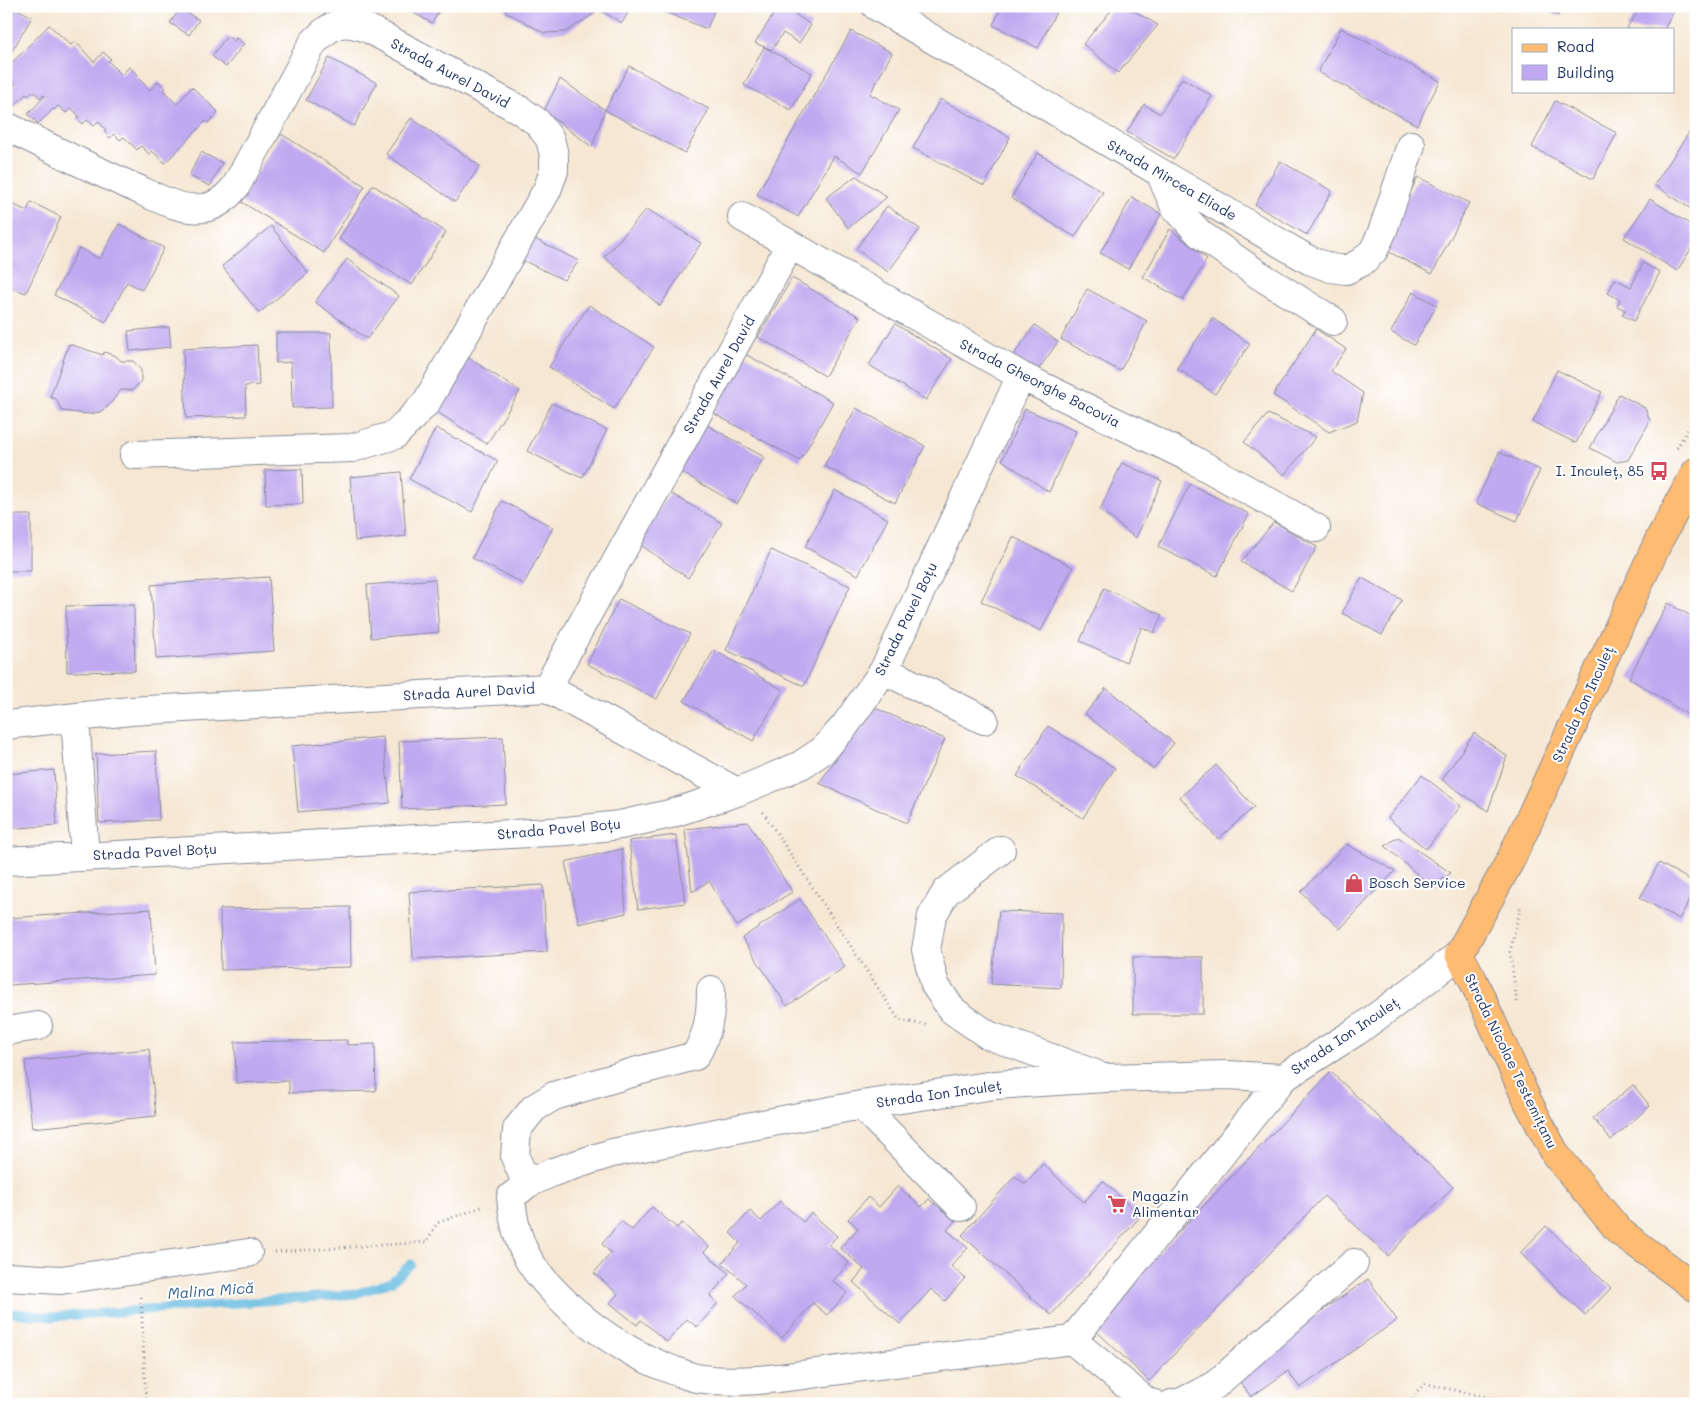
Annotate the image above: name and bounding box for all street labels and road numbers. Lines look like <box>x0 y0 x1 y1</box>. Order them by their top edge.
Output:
street label: Strada Aurel David <box>388 33 513 112</box>
street label: Strada Mircea Eliade <box>1104 135 1240 224</box>
street label: Strada Aurel David <box>678 312 759 437</box>
street label: Strada Gheorghe Bacovia <box>957 334 1124 431</box>
street label: Strada Pavel Boțu <box>870 559 941 679</box>
street label: Strada Ion Inculeț <box>1547 642 1618 765</box>
street label: Strada Aurel David <box>403 679 535 704</box>
street label: Strada Pavel Boțu <box>496 814 622 843</box>
street label: Strada Pavel Boțu <box>93 839 217 864</box>
street label: Strada Nicolae Testemițanu <box>1461 970 1562 1151</box>
street label: Strada Ion Inculeț <box>1287 992 1403 1079</box>
street label: Strada Ion Inculeț <box>875 1075 1003 1112</box>

